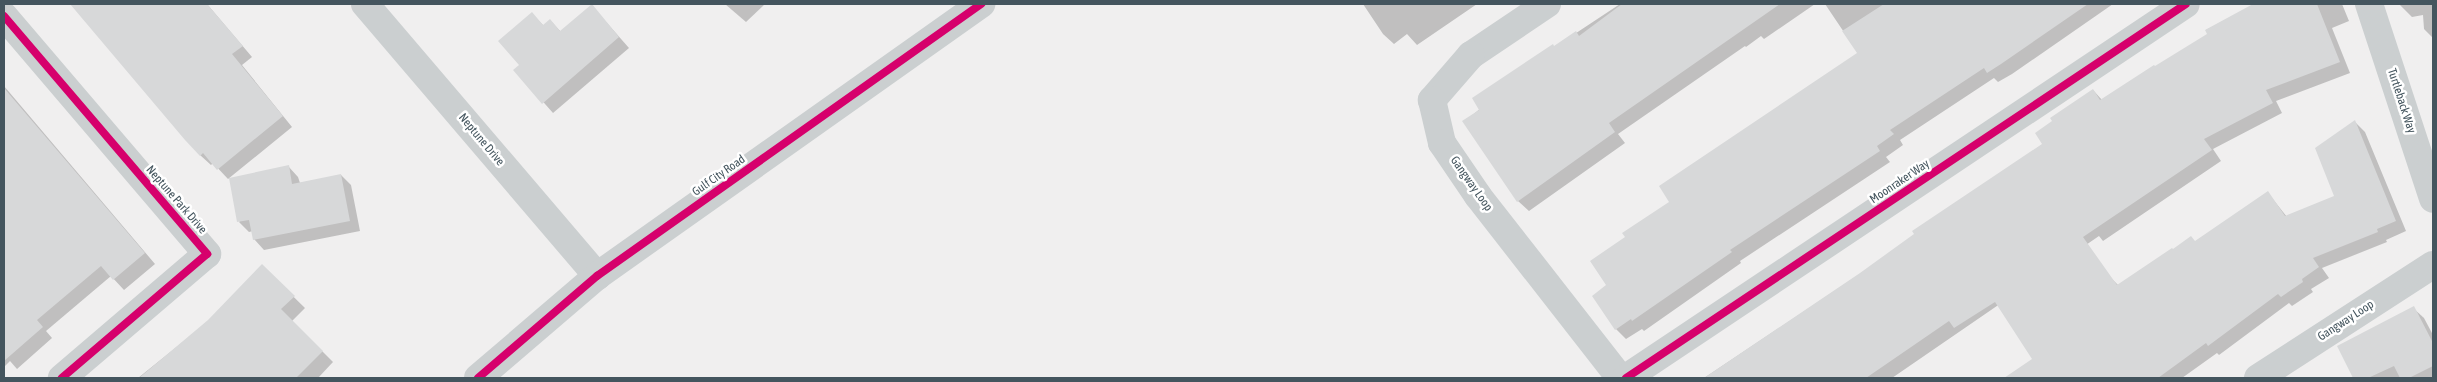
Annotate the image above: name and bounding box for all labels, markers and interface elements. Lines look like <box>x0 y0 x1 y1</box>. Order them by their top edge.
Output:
street label: Turtleback Way <box>2384 67 2418 135</box>
street label: Neptune Drive <box>455 111 507 169</box>
street label: Gulf City Road <box>690 152 748 200</box>
street label: Gangway Loop <box>1447 154 1495 214</box>
street label: Moonraker Way <box>1868 157 1932 207</box>
street label: Neptune Park Drive <box>143 163 209 237</box>
street label: Gangway Loop <box>2315 298 2377 344</box>

